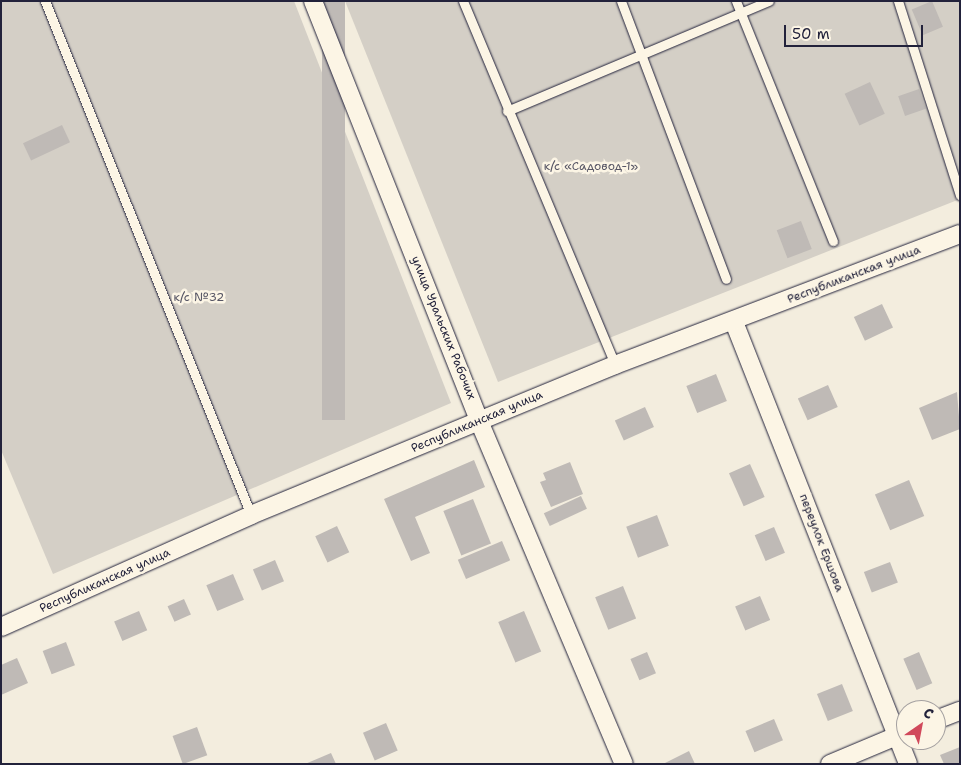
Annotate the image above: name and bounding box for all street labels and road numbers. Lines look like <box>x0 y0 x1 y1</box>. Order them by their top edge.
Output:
street label: Республиканская улица <box>785 243 923 307</box>
street label: улица Уральских Рабочих <box>408 254 478 402</box>
street label: Республиканская улица <box>409 388 545 456</box>
street label: переулок Ершова <box>796 492 846 594</box>
street label: Республиканская улица <box>37 546 173 616</box>

